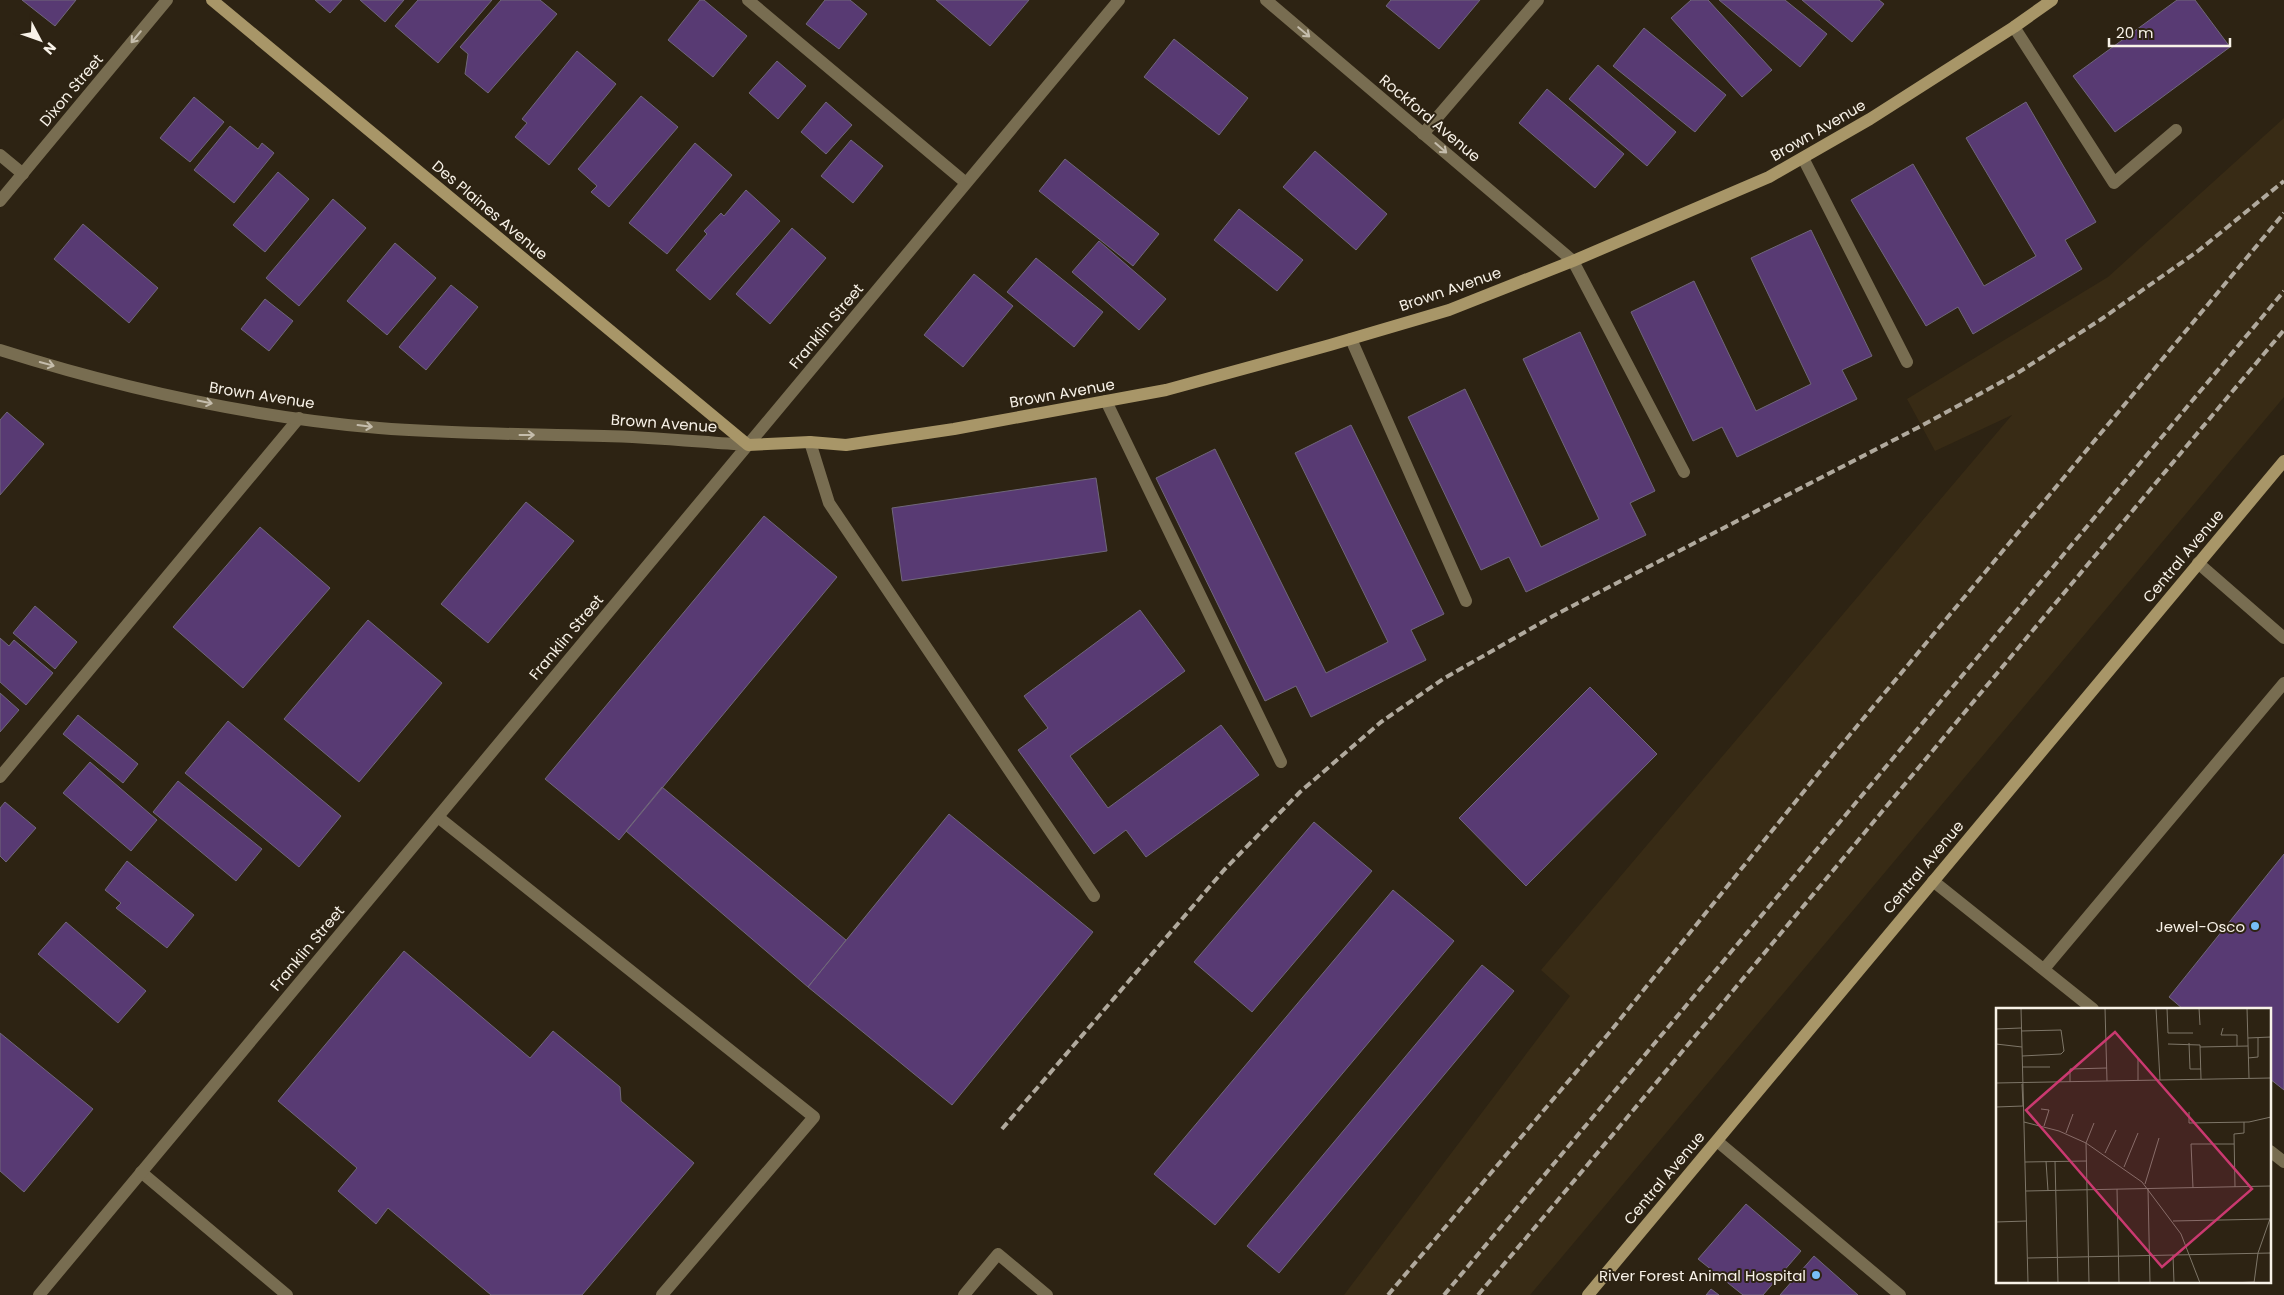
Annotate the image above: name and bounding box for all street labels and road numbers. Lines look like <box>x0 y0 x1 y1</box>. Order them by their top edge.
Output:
street label: Dixon Street <box>34 49 108 131</box>
street label: Rockford Avenue <box>1375 69 1485 167</box>
street label: Brown Avenue <box>1767 94 1869 166</box>
street label: Des Plaines Avenue <box>428 155 552 265</box>
street label: Brown Avenue <box>1396 262 1504 316</box>
street label: Franklin Street <box>784 279 868 373</box>
street label: Brown Avenue <box>1008 373 1116 413</box>
street label: Brown Avenue <box>208 376 316 414</box>
street label: Brown Avenue <box>610 409 718 437</box>
street label: Central Avenue <box>2138 505 2228 607</box>
street label: Franklin Street <box>524 590 608 684</box>
street label: Central Avenue <box>1878 816 1968 918</box>
street label: Franklin Street <box>265 901 349 995</box>
street label: Central Avenue <box>1619 1127 1709 1229</box>

